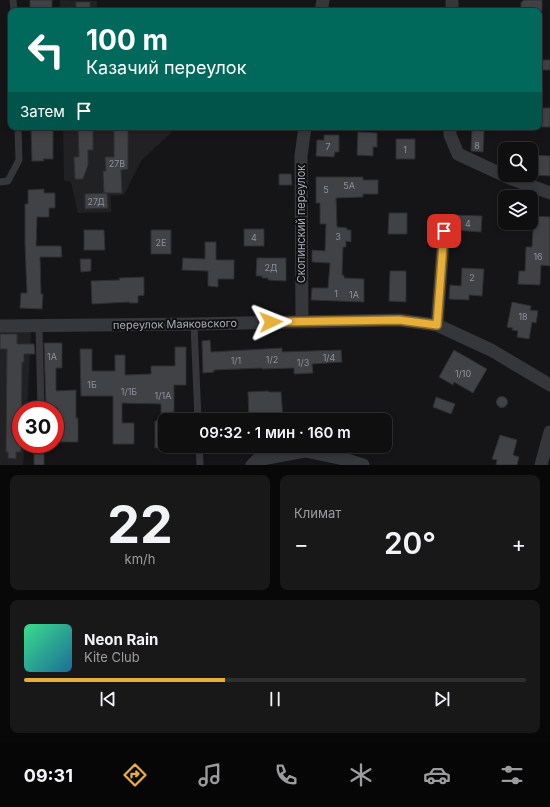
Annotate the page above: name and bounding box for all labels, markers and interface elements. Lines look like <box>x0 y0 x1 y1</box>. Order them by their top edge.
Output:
text: 100 m <box>86 23 168 57</box>
icon: left <box>20 24 72 76</box>
text: Казачий переулок <box>86 57 246 78</box>
icon: arrive <box>73 100 95 122</box>
text: Затем <box>20 102 65 121</box>
house number: 8 <box>474 140 480 151</box>
house number: 7 <box>325 141 331 152</box>
map controls <box>498 142 538 230</box>
button: search <box>498 142 538 182</box>
house number: 1 <box>403 144 407 155</box>
house number: 27В <box>109 158 125 169</box>
street label: Скопинский переулок <box>294 165 308 283</box>
house number: 5А <box>343 180 355 191</box>
house number: 5 <box>323 184 329 195</box>
button: layers <box>498 190 538 230</box>
house number: 27Д <box>87 196 105 207</box>
pin <box>427 214 461 248</box>
house number: 4 <box>465 218 471 229</box>
icon: arrive <box>433 220 455 242</box>
house number: 3 <box>335 231 341 242</box>
house number: 4 <box>251 232 257 243</box>
house number: 2Е <box>156 237 166 248</box>
house number: 16 <box>533 251 543 262</box>
house number: 2Д <box>265 262 277 273</box>
house number: 2 <box>469 272 475 283</box>
house number: 1 <box>334 288 338 299</box>
house number: 1А <box>349 289 359 300</box>
position arrow <box>250 301 292 343</box>
house number: 18 <box>518 311 528 322</box>
street label: переулок Маяковского <box>113 316 238 332</box>
house number: 1А <box>47 351 57 362</box>
house number: 1/4 <box>323 352 336 363</box>
house number: 1/2 <box>266 354 278 365</box>
house number: 1/1 <box>231 355 241 366</box>
house number: 1/3 <box>297 357 310 368</box>
house number: 1/10 <box>455 368 471 379</box>
house number: 1Б <box>87 379 97 390</box>
house number: 1/1Б <box>121 386 137 397</box>
house number: 1/1А <box>155 390 171 401</box>
speed limit sign: 30 <box>12 401 64 453</box>
text: 09:32 · 1 мин · 160 m <box>199 423 351 442</box>
text: 22 <box>107 493 173 556</box>
text: Климат <box>294 505 341 521</box>
text: 20° <box>384 525 436 561</box>
text: − <box>294 531 309 557</box>
text: + <box>511 531 526 557</box>
text: km/h <box>125 551 155 567</box>
text: Neon Rain <box>84 630 158 649</box>
text: Kite Club <box>84 649 140 665</box>
icon: previous <box>97 688 119 710</box>
icon: pause <box>264 688 286 710</box>
icon: next <box>431 688 453 710</box>
icon: directions <box>121 761 149 789</box>
icon: music <box>196 761 224 789</box>
icon: phone <box>272 761 300 789</box>
icon: climate <box>347 761 375 789</box>
icon: car <box>423 761 451 789</box>
icon: filters <box>498 761 526 789</box>
text: 09:31 <box>24 765 73 786</box>

